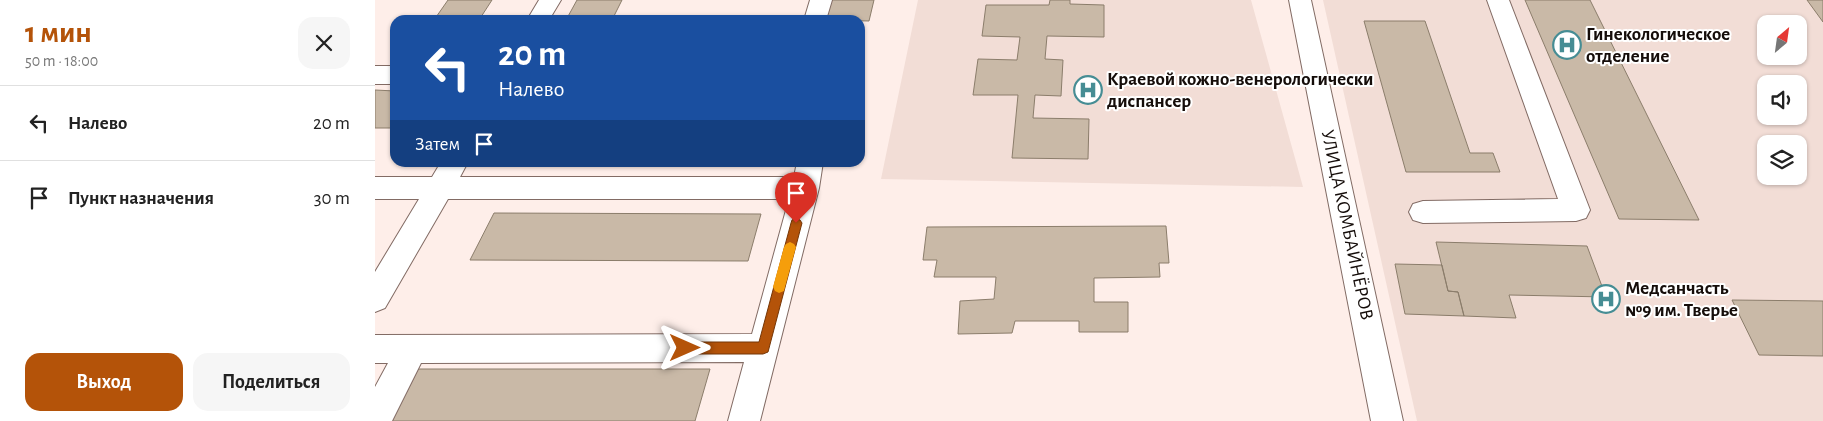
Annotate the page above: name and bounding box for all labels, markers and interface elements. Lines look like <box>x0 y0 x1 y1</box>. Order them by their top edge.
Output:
north arrow <box>1757 15 1807 65</box>
map controls <box>1757 15 1807 185</box>
button: close <box>298 17 350 69</box>
text: 1 мин <box>25 18 92 48</box>
place label: Гинекологическое отделение <box>1586 25 1730 66</box>
hospital icon: Гинекологическое отделение <box>1552 30 1582 60</box>
icon: left <box>415 35 480 100</box>
text: 20 m <box>498 37 566 72</box>
text: 50 m · 18:00 <box>25 53 98 69</box>
place label: Краевой кожно-венерологически диспансер <box>1107 70 1374 111</box>
hospital icon: Краевой кожно-венерологически диспансер <box>1073 75 1103 105</box>
button: sound <box>1757 75 1807 125</box>
text: Налево <box>498 78 564 100</box>
icon: left <box>25 109 53 137</box>
text: Налево <box>68 114 127 133</box>
text: 20 m <box>313 114 350 133</box>
street label: УЛИЦА КОМБАЙНЁРОВ <box>1318 128 1377 322</box>
icon: arrive <box>470 130 498 158</box>
text: Затем <box>415 135 460 154</box>
button: layers <box>1757 135 1807 185</box>
pin <box>775 172 817 223</box>
icon: arrive <box>782 179 810 207</box>
icon: arrive <box>25 184 53 212</box>
text: Пункт назначения <box>68 189 214 208</box>
text: 30 m <box>314 189 350 208</box>
place label: Медсанчасть №9 им. Тверье <box>1625 279 1738 320</box>
hospital icon: Медсанчасть №9 им. Тверье <box>1591 284 1621 314</box>
position arrow <box>658 321 710 373</box>
button: Выход <box>25 353 183 411</box>
button: Поделиться <box>193 353 350 411</box>

